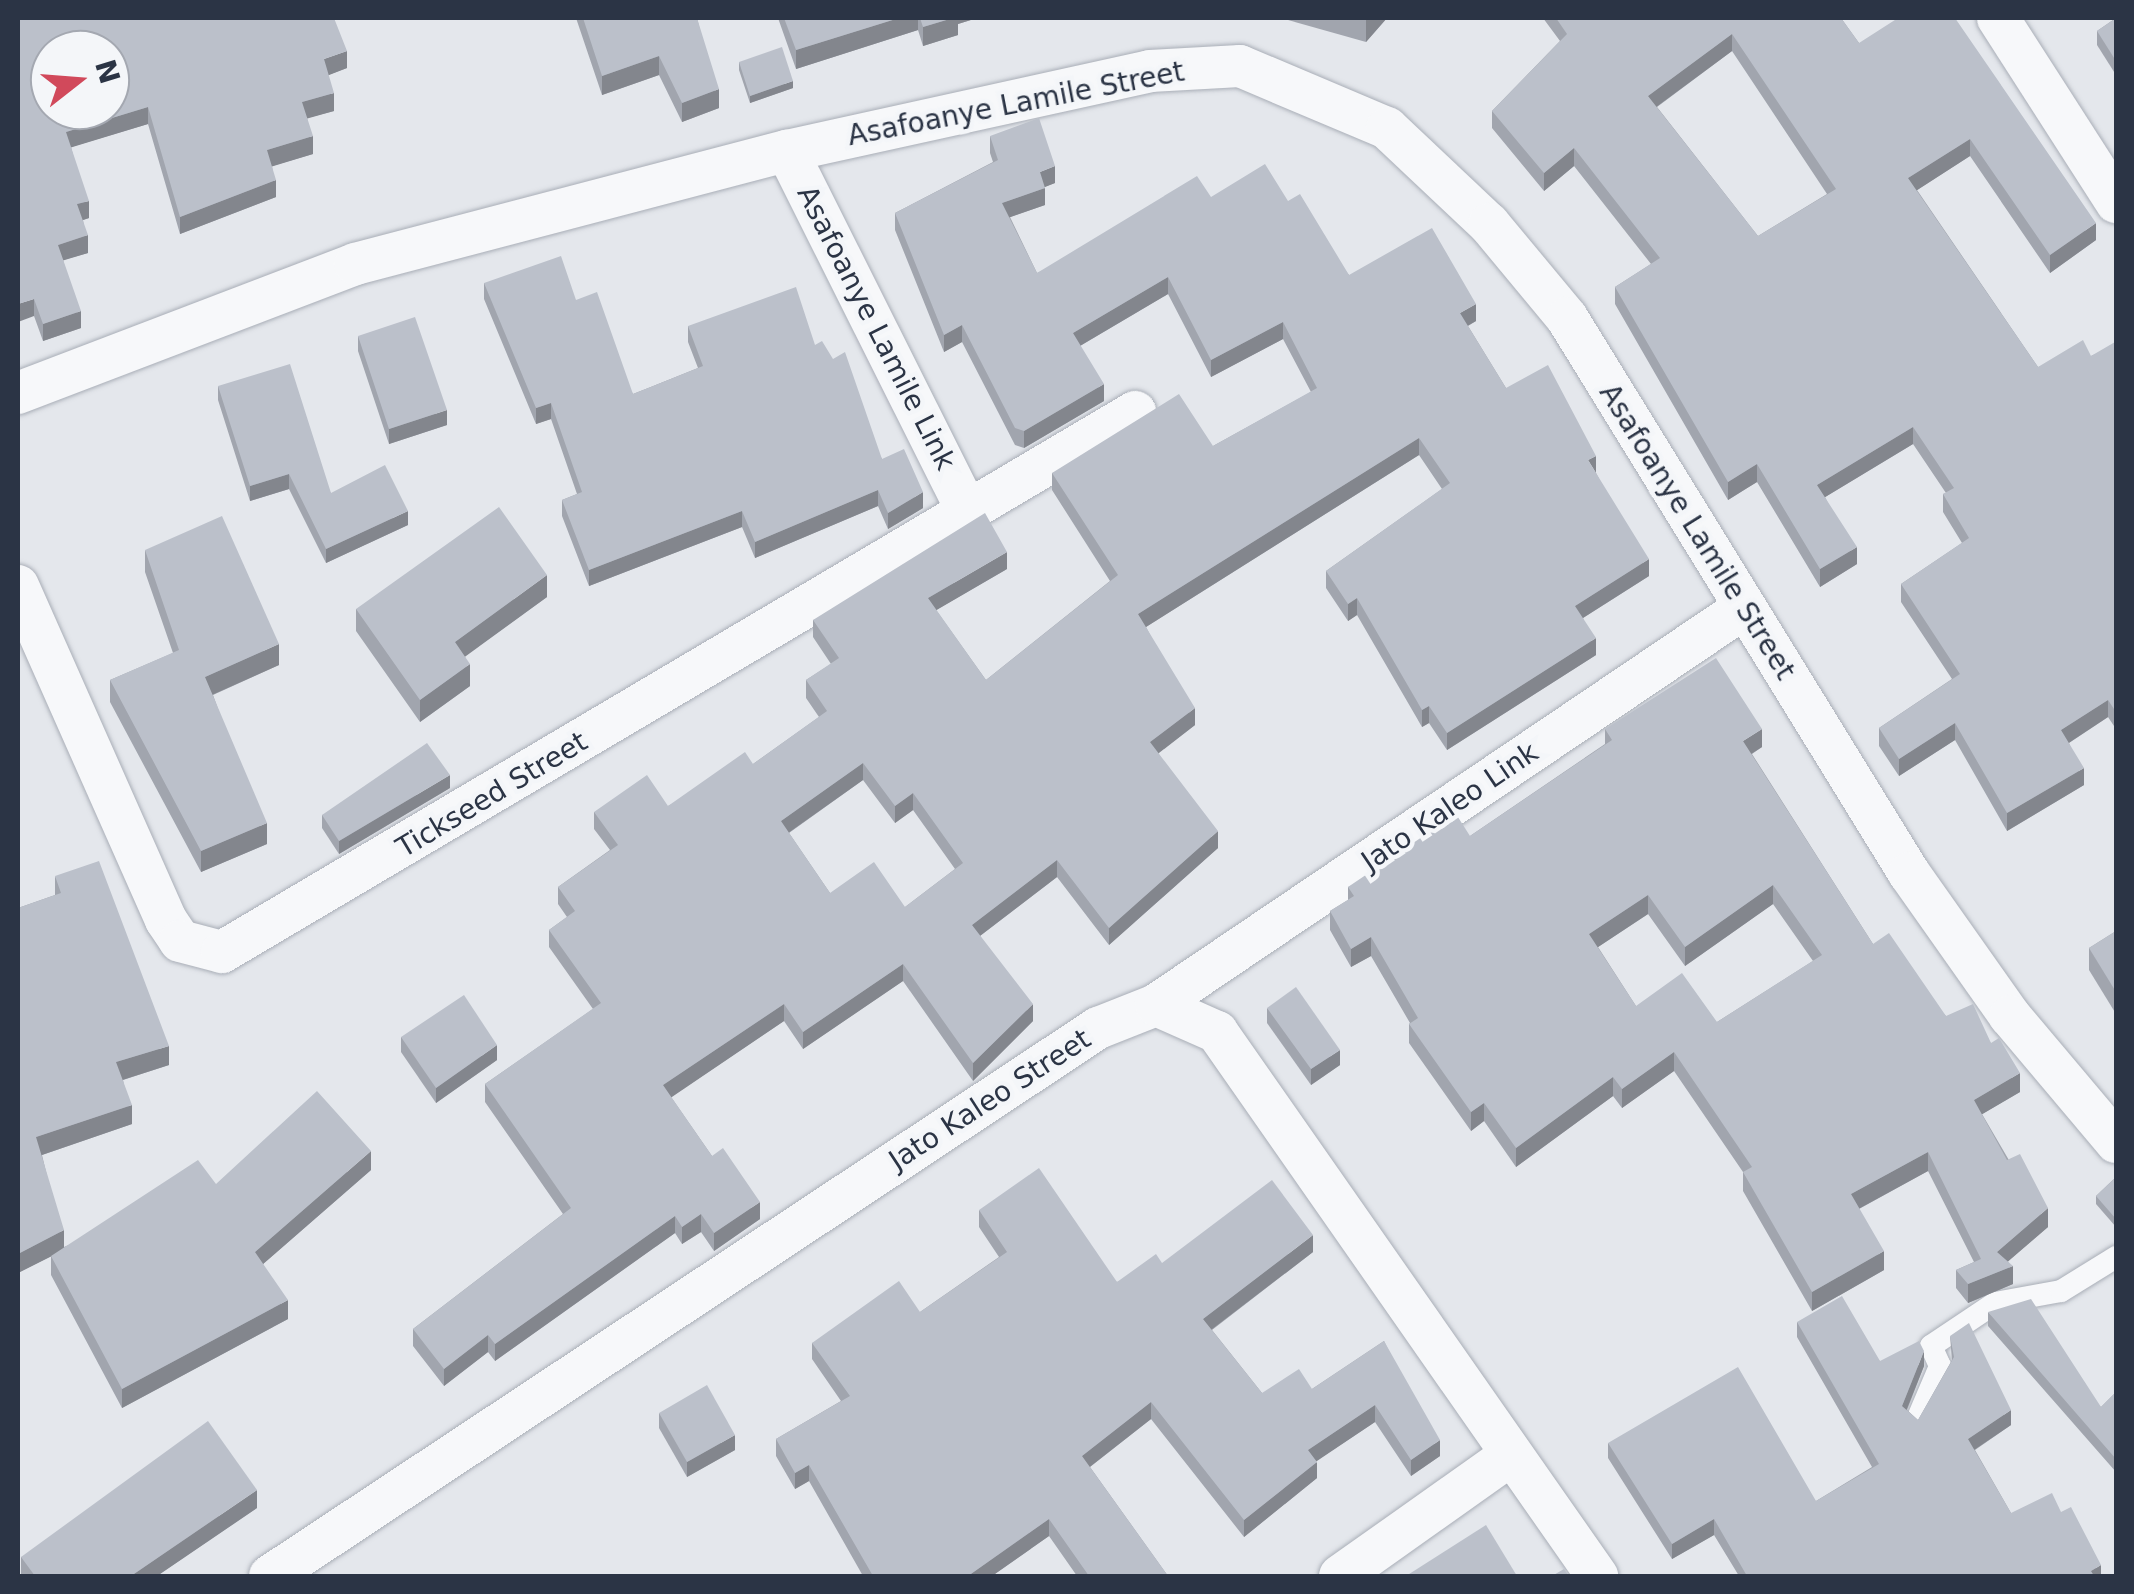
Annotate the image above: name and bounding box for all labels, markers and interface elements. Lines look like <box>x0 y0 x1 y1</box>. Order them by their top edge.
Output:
north arrow <box>30 30 130 130</box>
street label: Asafoanye Lamile Street <box>845 55 1187 153</box>
text: N <box>88 56 126 88</box>
street label: Asafoanye Lamile Link <box>790 180 962 476</box>
street label: Asafoanye Lamile Street <box>1592 378 1802 686</box>
street label: Tickseed Street <box>391 725 593 865</box>
street label: Jato Kaleo Link <box>1355 736 1545 878</box>
street label: Jato Kaleo Street <box>883 1022 1097 1178</box>

